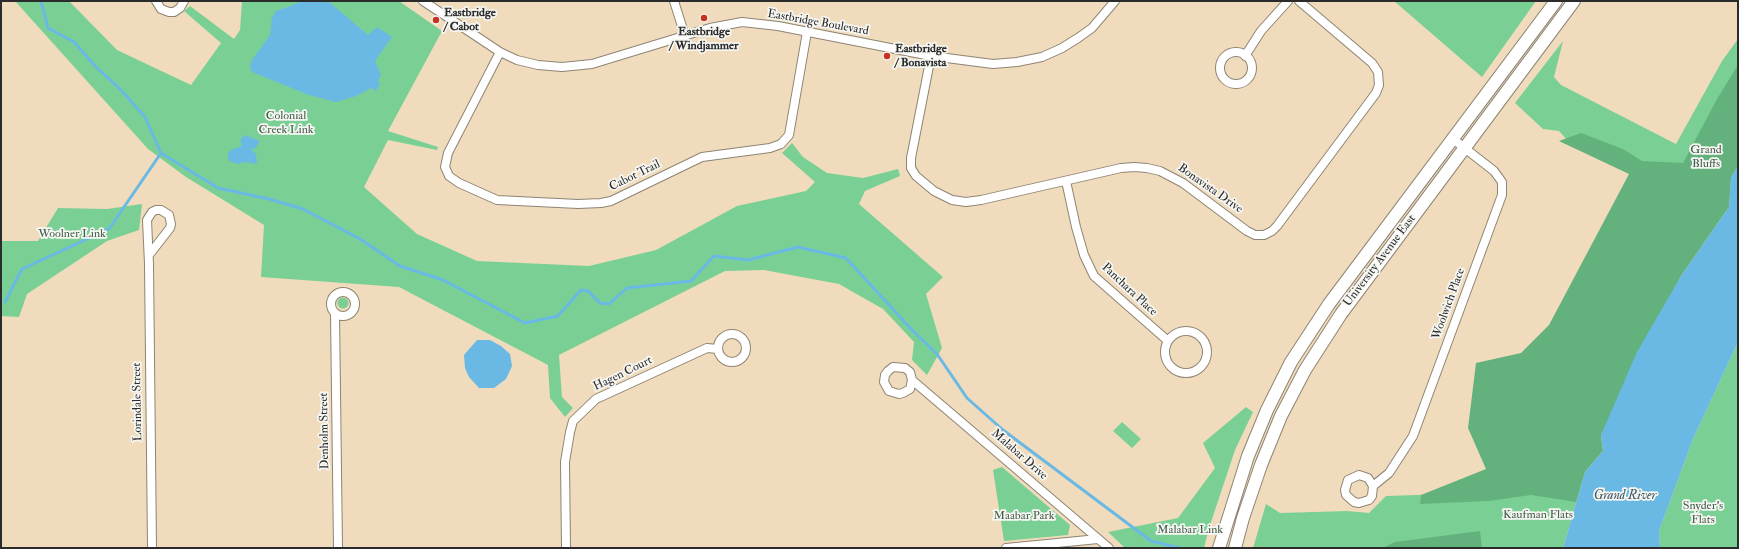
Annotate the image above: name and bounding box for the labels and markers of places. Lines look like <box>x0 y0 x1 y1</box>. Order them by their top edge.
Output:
place label: Eastbridge / Cabot <box>444 6 496 34</box>
marker: Eastbridge / Windjammer <box>699 13 709 23</box>
marker: Eastbridge / Cabot <box>431 15 441 25</box>
place label: Eastbridge / Windjammer <box>670 25 738 53</box>
place label: Eastbridge / Bonavista <box>895 42 947 70</box>
marker: Eastbridge / Bonavista <box>882 51 892 61</box>

